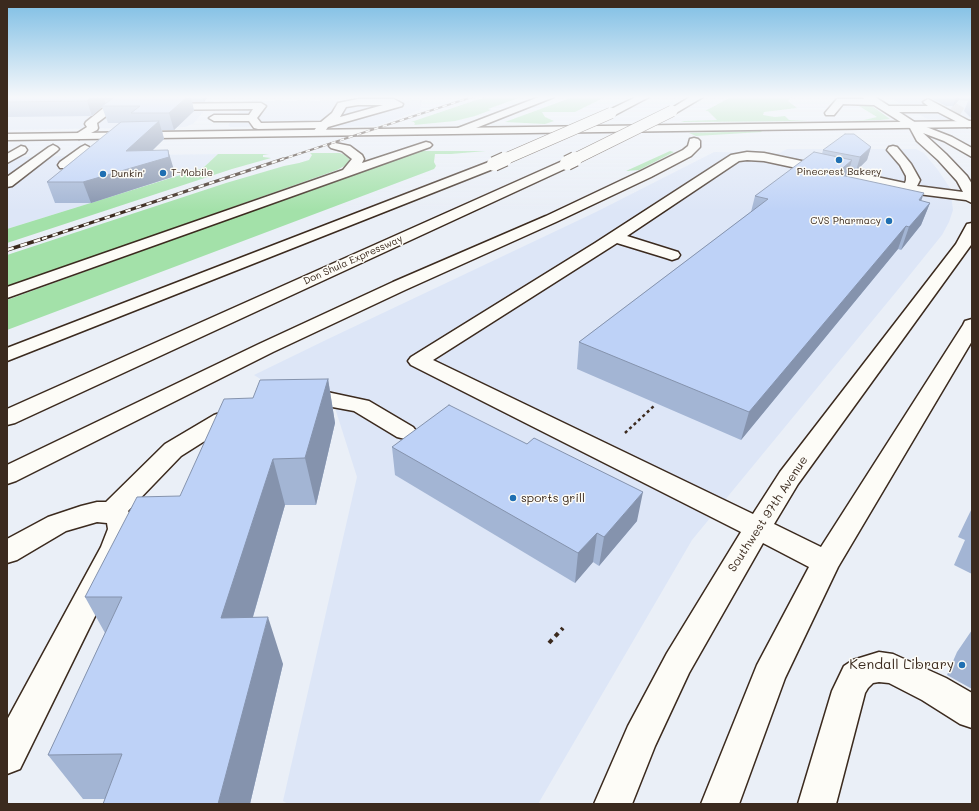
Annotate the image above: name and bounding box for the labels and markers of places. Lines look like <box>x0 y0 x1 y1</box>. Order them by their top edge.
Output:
marker: Pinecrest Bakery <box>834 155 844 165</box>
place label: Pinecrest Bakery <box>797 166 881 178</box>
place label: T-Mobile <box>171 167 213 179</box>
place label: Dunkin' <box>111 168 145 180</box>
marker: T-Mobile <box>158 168 168 178</box>
marker: Dunkin' <box>98 169 108 179</box>
place label: CVS Pharmacy <box>810 215 881 227</box>
marker: CVS Pharmacy <box>884 216 894 226</box>
place label: sports grill <box>521 491 585 505</box>
marker: sports grill <box>508 493 518 503</box>
place label: Kendall Library <box>849 657 954 673</box>
marker: Kendall Library <box>957 660 967 670</box>

